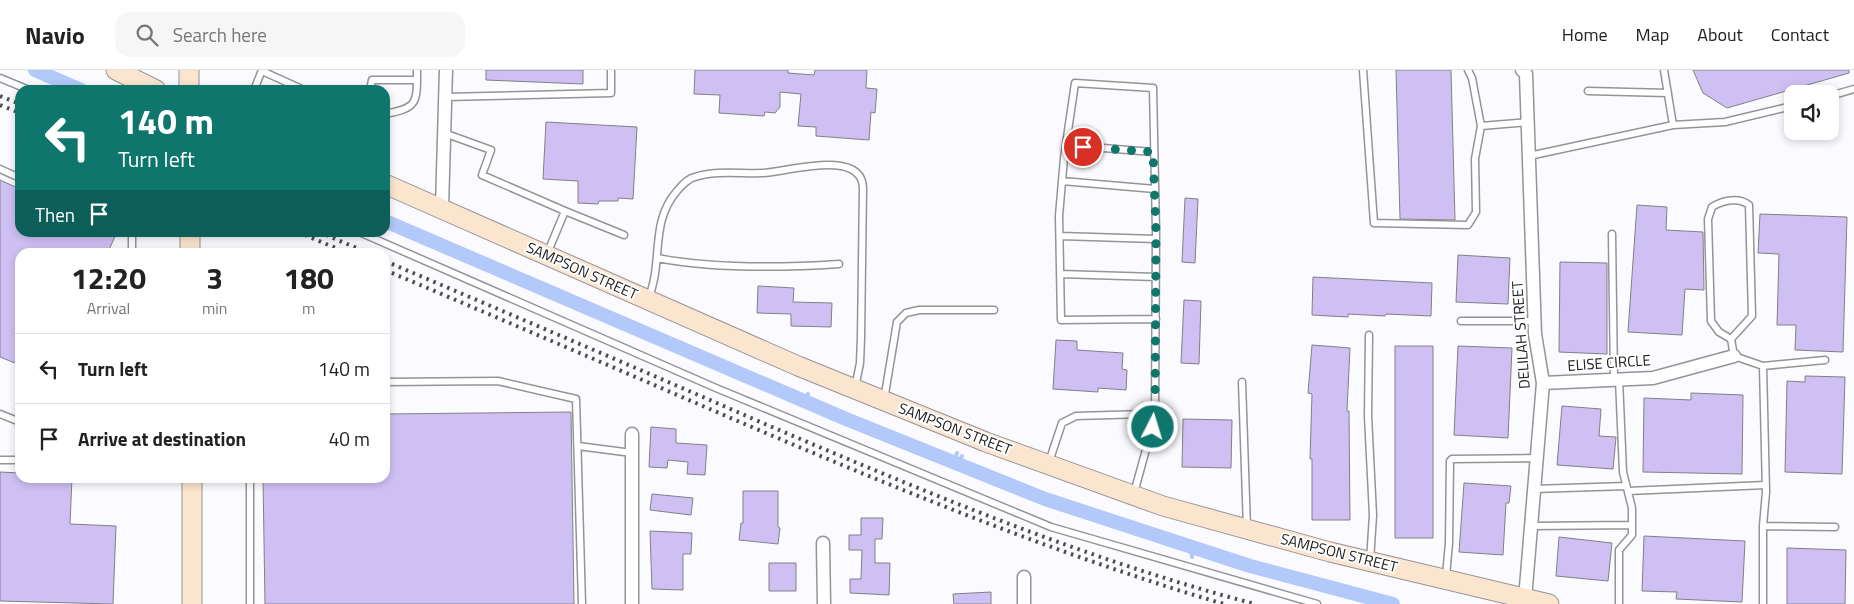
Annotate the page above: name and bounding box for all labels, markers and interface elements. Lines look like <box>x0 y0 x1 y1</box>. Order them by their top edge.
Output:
search box <box>115 12 465 57</box>
text: Navio <box>25 17 85 53</box>
text: Search here <box>173 20 267 49</box>
icon: search <box>133 21 161 49</box>
text: Home <box>1562 21 1608 48</box>
text: Map <box>1636 21 1669 48</box>
text: About <box>1697 21 1743 48</box>
text: Contact <box>1771 21 1829 48</box>
map controls <box>1784 85 1839 140</box>
button: sound <box>1784 85 1839 140</box>
text: 140 m <box>118 94 214 148</box>
icon: left <box>35 105 100 170</box>
pin <box>1062 126 1104 168</box>
icon: arrive <box>1069 133 1097 161</box>
text: Turn left <box>118 142 195 176</box>
text: Then <box>35 200 75 229</box>
icon: arrive <box>85 200 113 228</box>
street label: SAMPSON STREET <box>523 236 642 305</box>
text: 12:20 <box>71 255 146 301</box>
text: 3 <box>206 255 223 301</box>
text: 180 <box>284 255 334 301</box>
street label: DELILAH STREET <box>1505 280 1536 390</box>
text: Arrival <box>87 296 130 320</box>
text: min <box>202 296 227 320</box>
text: m <box>302 296 315 320</box>
street label: ELISE CIRCLE <box>1566 348 1651 377</box>
text: Turn left <box>78 354 148 383</box>
text: 140 m <box>318 354 370 383</box>
icon: left <box>35 355 63 383</box>
street label: SAMPSON STREET <box>895 396 1015 461</box>
position arrow <box>1126 400 1178 452</box>
text: Arrive at destination <box>78 424 246 453</box>
text: 40 m <box>329 424 370 453</box>
icon: arrive <box>35 425 63 453</box>
street label: SAMPSON STREET <box>1278 527 1400 578</box>

